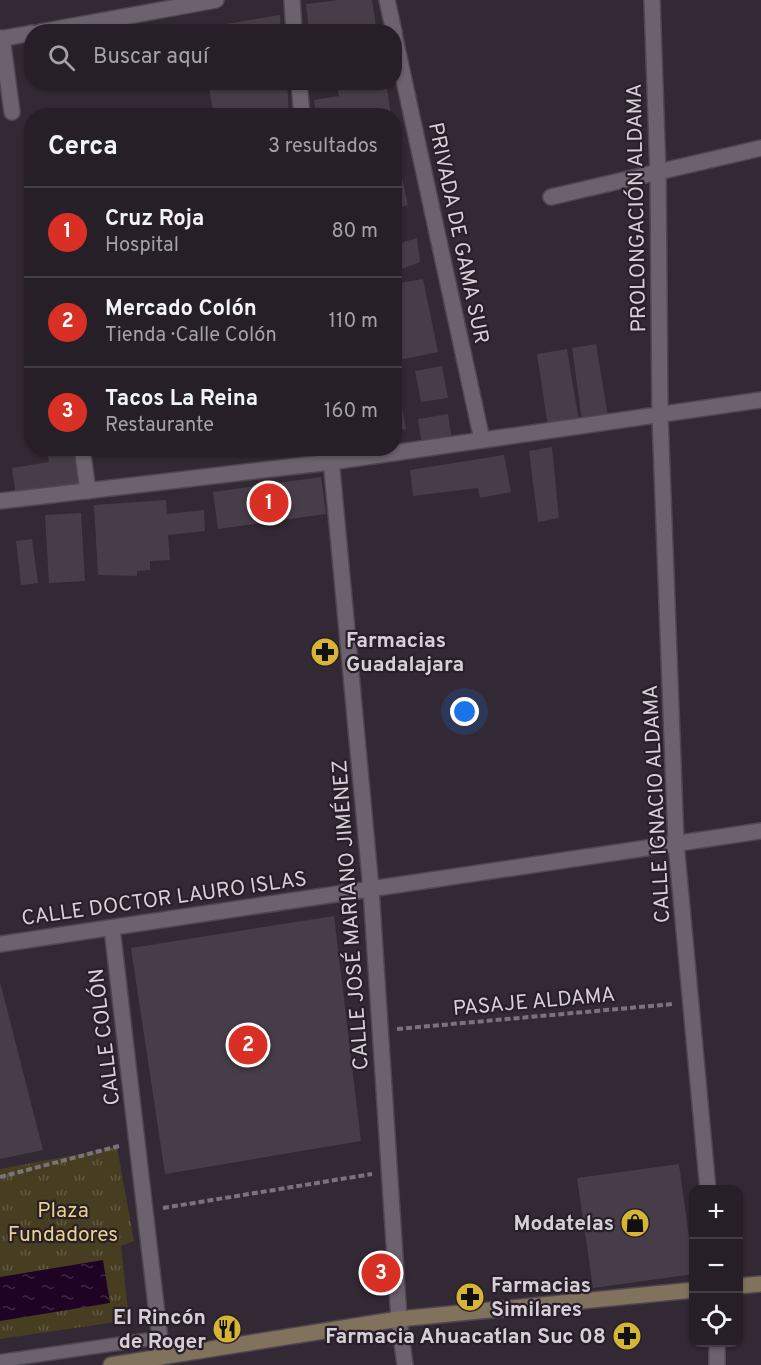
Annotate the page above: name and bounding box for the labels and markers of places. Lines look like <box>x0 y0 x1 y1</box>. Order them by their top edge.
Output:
pin: 1 <box>250 480 288 526</box>
place label: Farmacias Guadalajara <box>346 628 464 679</box>
pharmacy icon: Farmacias Guadalajara <box>309 636 341 668</box>
pin: 2 <box>228 1022 268 1068</box>
shop icon: Modatelas <box>619 1207 651 1239</box>
place label: Modatelas <box>513 1211 614 1238</box>
pin: 3 <box>362 1250 400 1296</box>
place label: Farmacias Similares <box>491 1273 591 1324</box>
pharmacy icon: Farmacias Similares <box>454 1281 486 1313</box>
place label: El Rincón de Roger <box>113 1305 206 1356</box>
restaurant icon: El Rincón de Roger <box>211 1313 243 1345</box>
pharmacy icon: Farmacia Ahuacatlan Suc 08 <box>611 1320 643 1352</box>
place label: Farmacia Ahuacatlan Suc 08 <box>325 1324 606 1351</box>

